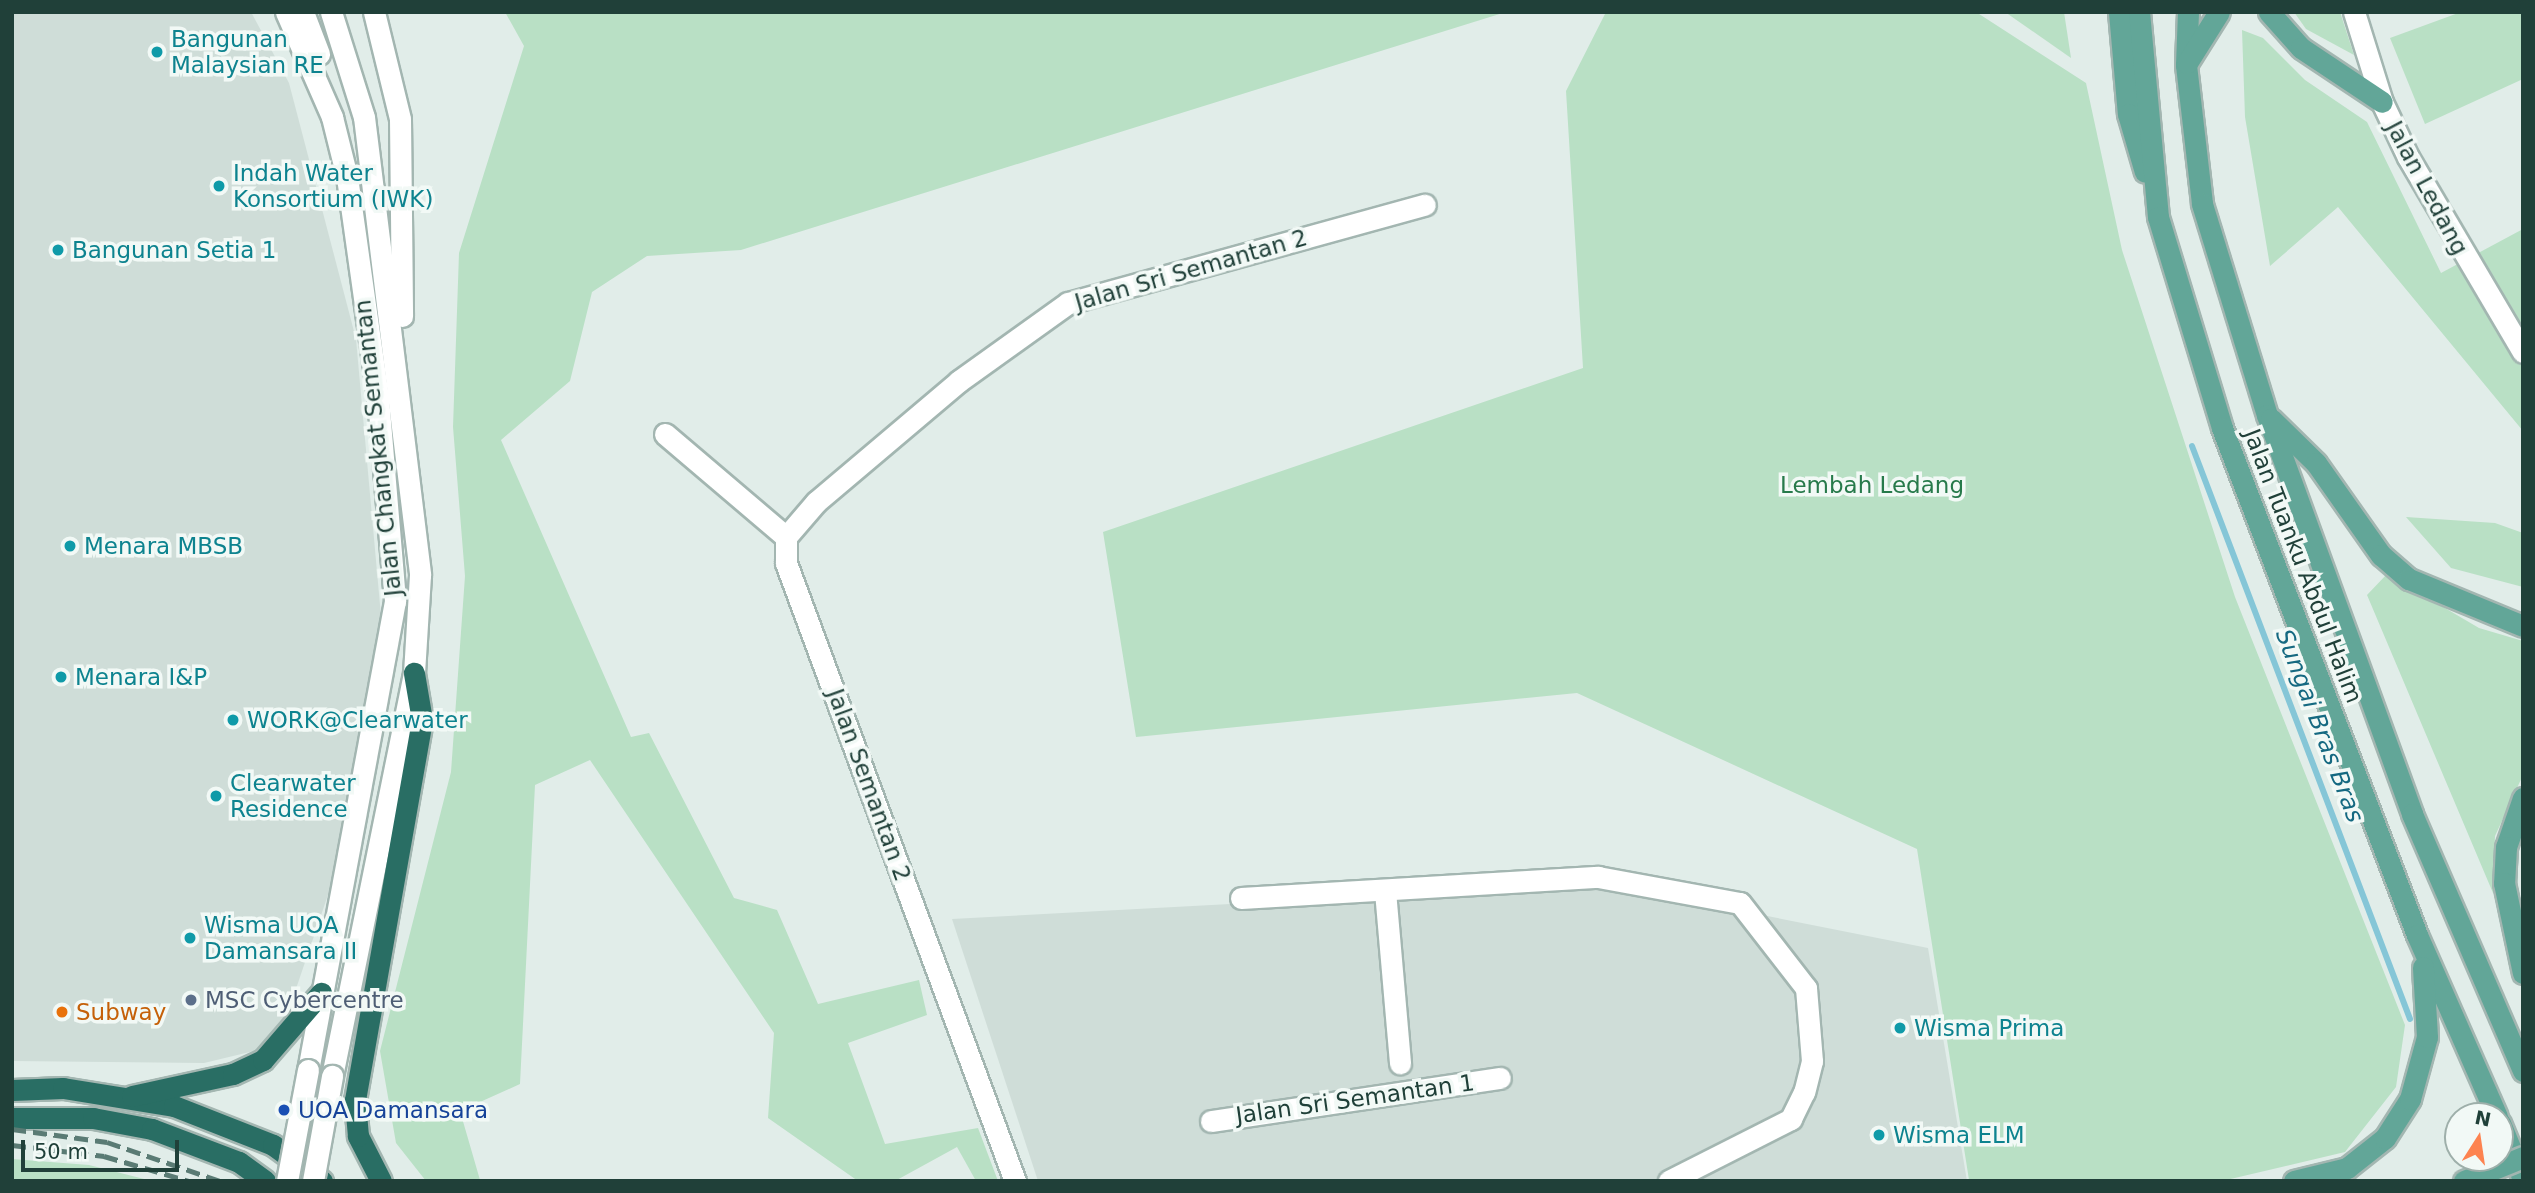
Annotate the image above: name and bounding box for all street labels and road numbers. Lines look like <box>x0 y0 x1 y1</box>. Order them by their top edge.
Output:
street label: Jalan Ledang <box>2380 116 2474 260</box>
street label: Jalan Sri Semantan 2 <box>1072 224 1310 316</box>
street label: Jalan Changkat Semantan <box>349 298 407 598</box>
street label: Jalan Tuanku Abdul Halim <box>2238 425 2368 707</box>
street label: Jalan Semantan 2 <box>821 685 917 885</box>
street label: Jalan Sri Semantan 1 <box>1234 1069 1476 1129</box>

